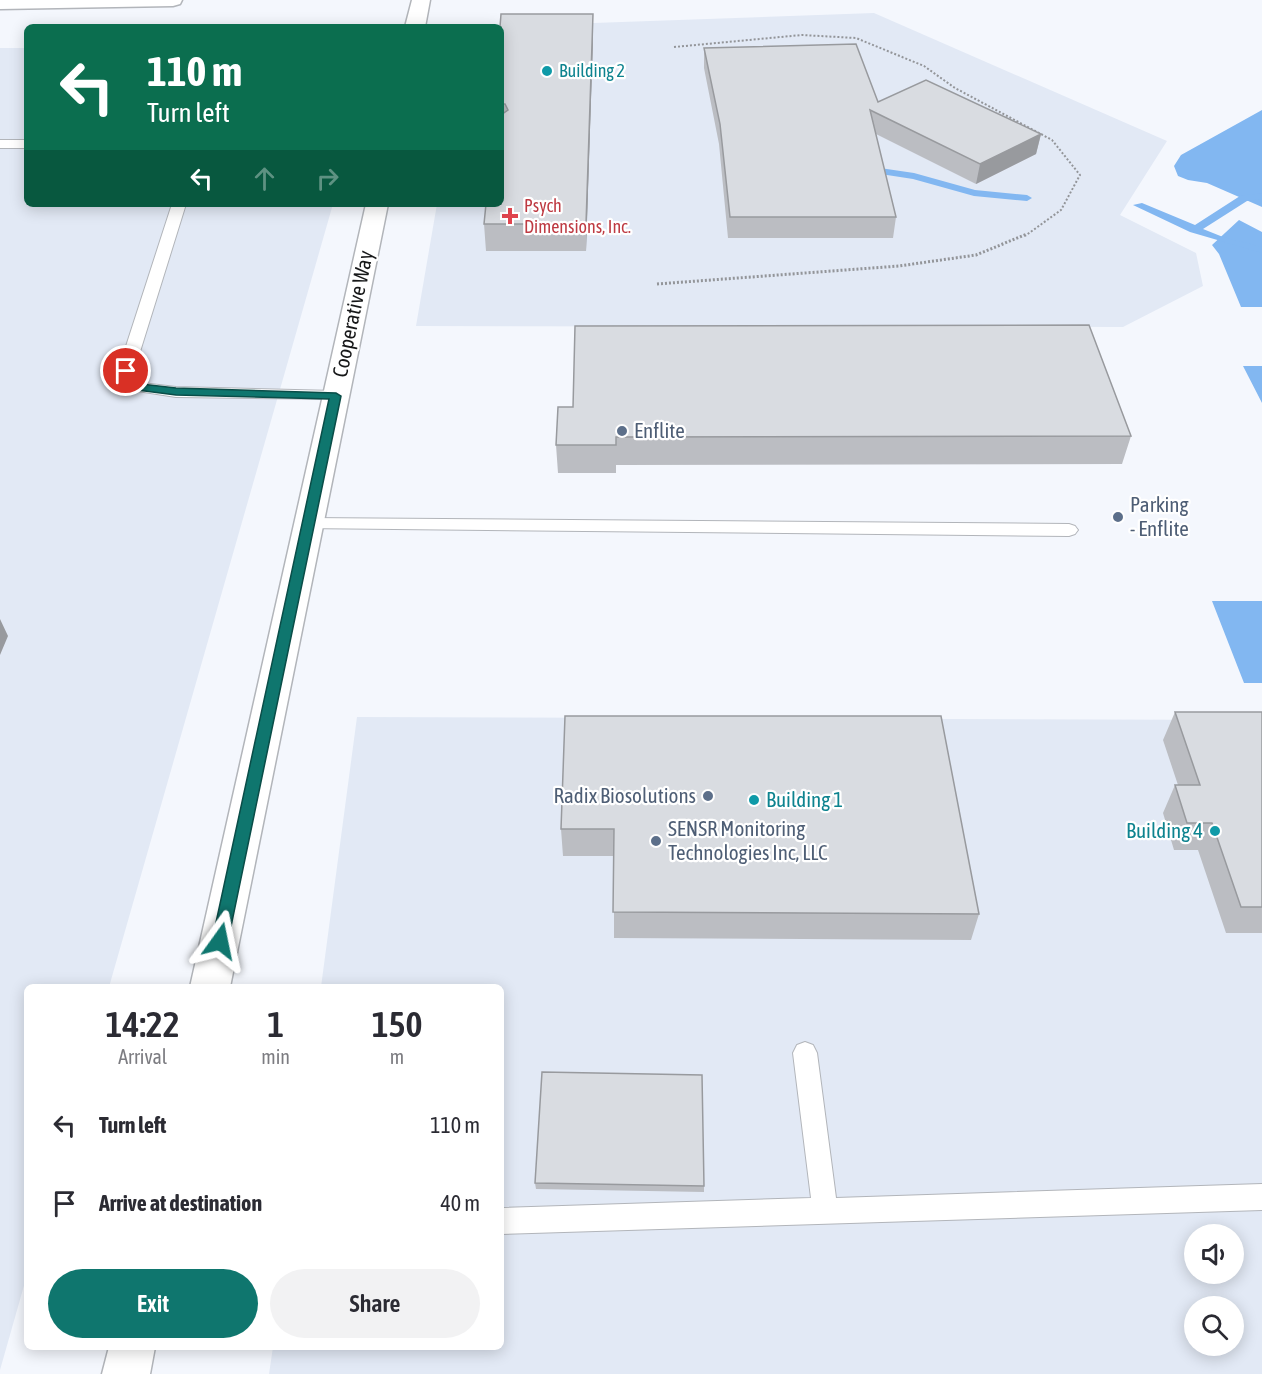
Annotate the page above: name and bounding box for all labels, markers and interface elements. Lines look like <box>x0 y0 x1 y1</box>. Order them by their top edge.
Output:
text: 110 m <box>147 47 242 95</box>
icon: left <box>48 48 126 126</box>
place label: Building 2 <box>559 60 625 81</box>
marker: Building 2 <box>540 64 554 78</box>
text: Turn left <box>147 97 230 128</box>
icon: left <box>185 162 218 195</box>
icon: ahead <box>248 162 281 195</box>
icon: right <box>311 162 344 195</box>
place label: Psych Dimensions, Inc. <box>524 195 631 237</box>
marker: Psych Dimensions, Inc. <box>501 207 519 225</box>
street label: Cooperative Way <box>327 248 377 379</box>
pin <box>100 345 151 396</box>
icon: arrive <box>109 354 142 387</box>
place label: Enflite <box>634 418 685 442</box>
marker: Enflite <box>615 424 629 438</box>
place label: Parking - Enflite <box>1130 492 1189 540</box>
marker: Parking - Enflite <box>1111 510 1125 524</box>
place label: Radix Biosolutions <box>554 783 696 807</box>
place label: Building 1 <box>766 787 843 811</box>
marker: Radix Biosolutions <box>701 789 715 803</box>
marker: Building 1 <box>747 793 761 807</box>
place label: SENSR Monitoring Technologies Inc, LLC <box>668 816 828 864</box>
place label: Building 4 <box>1126 818 1203 842</box>
marker: Building 4 <box>1208 824 1222 838</box>
marker: SENSR Monitoring Technologies Inc, LLC <box>649 834 663 848</box>
position arrow <box>188 909 252 973</box>
text: 14:22 <box>106 1003 180 1045</box>
text: 1 <box>267 1003 284 1045</box>
text: 150 <box>372 1003 422 1045</box>
text: Arrival <box>118 1045 167 1068</box>
text: min <box>261 1045 290 1068</box>
text: m <box>390 1045 404 1068</box>
icon: left <box>48 1109 81 1142</box>
text: Turn left <box>99 1112 166 1138</box>
text: 110 m <box>430 1112 480 1138</box>
icon: arrive <box>48 1187 81 1220</box>
text: Arrive at destination <box>99 1190 262 1216</box>
text: 40 m <box>440 1190 480 1216</box>
map controls <box>1184 1224 1244 1356</box>
button: sound <box>1184 1224 1244 1284</box>
button: Exit <box>48 1269 258 1338</box>
button: Share <box>270 1269 480 1338</box>
button: search <box>1184 1296 1244 1356</box>

